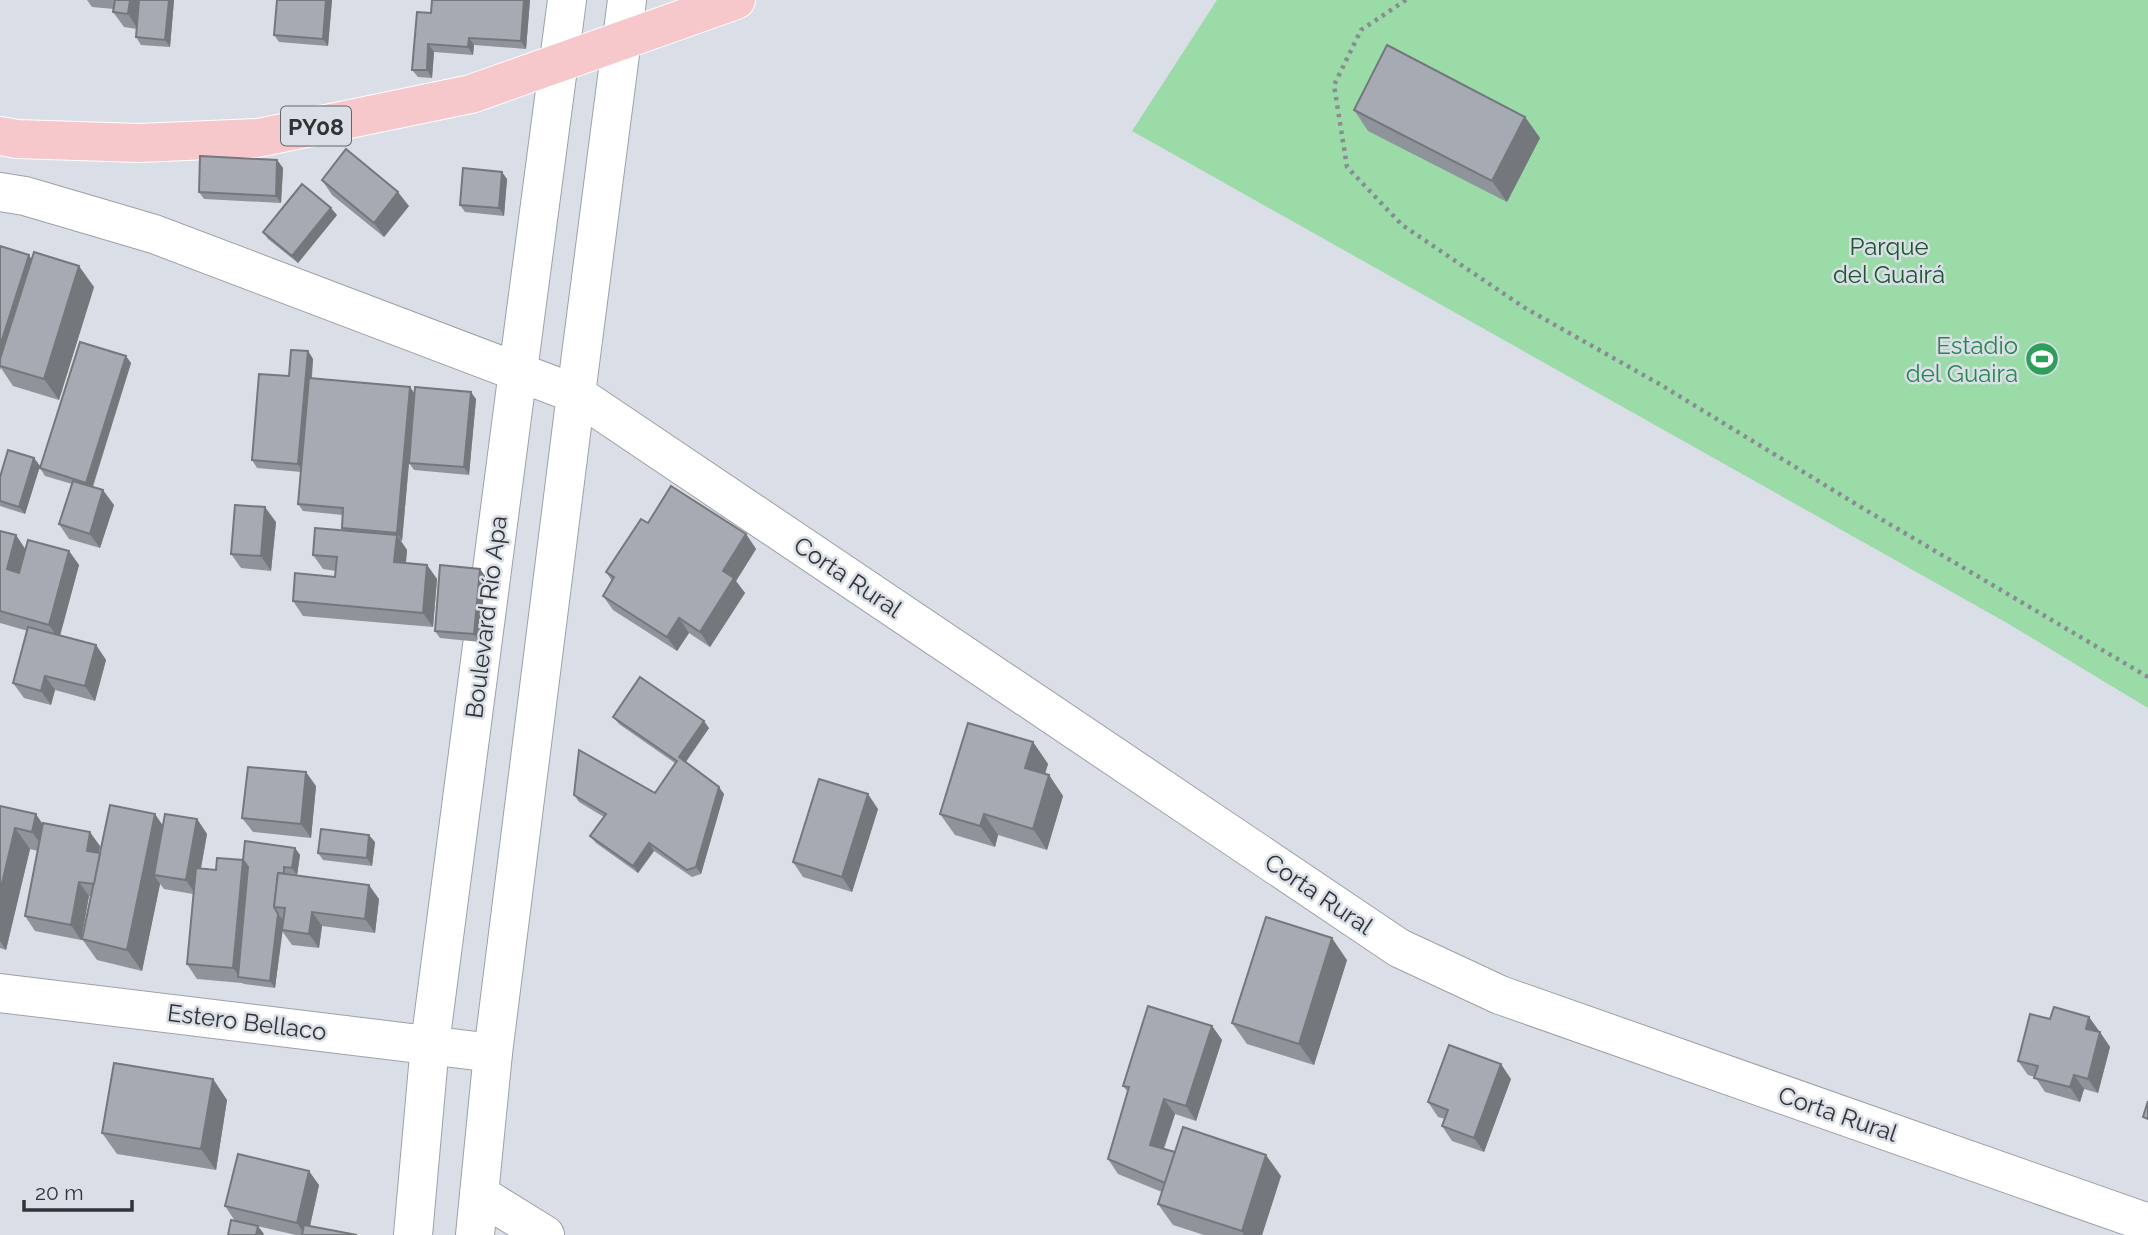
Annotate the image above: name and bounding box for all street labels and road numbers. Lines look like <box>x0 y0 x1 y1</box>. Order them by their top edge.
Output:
road number: PY08 <box>281 106 351 146</box>
street label: Boulevard Río Apa <box>459 514 513 720</box>
street label: Corta Rural <box>788 530 908 624</box>
street label: Corta Rural <box>1259 847 1379 941</box>
street label: Estero Bellaco <box>166 998 328 1046</box>
street label: Corta Rural <box>1775 1080 1902 1148</box>

